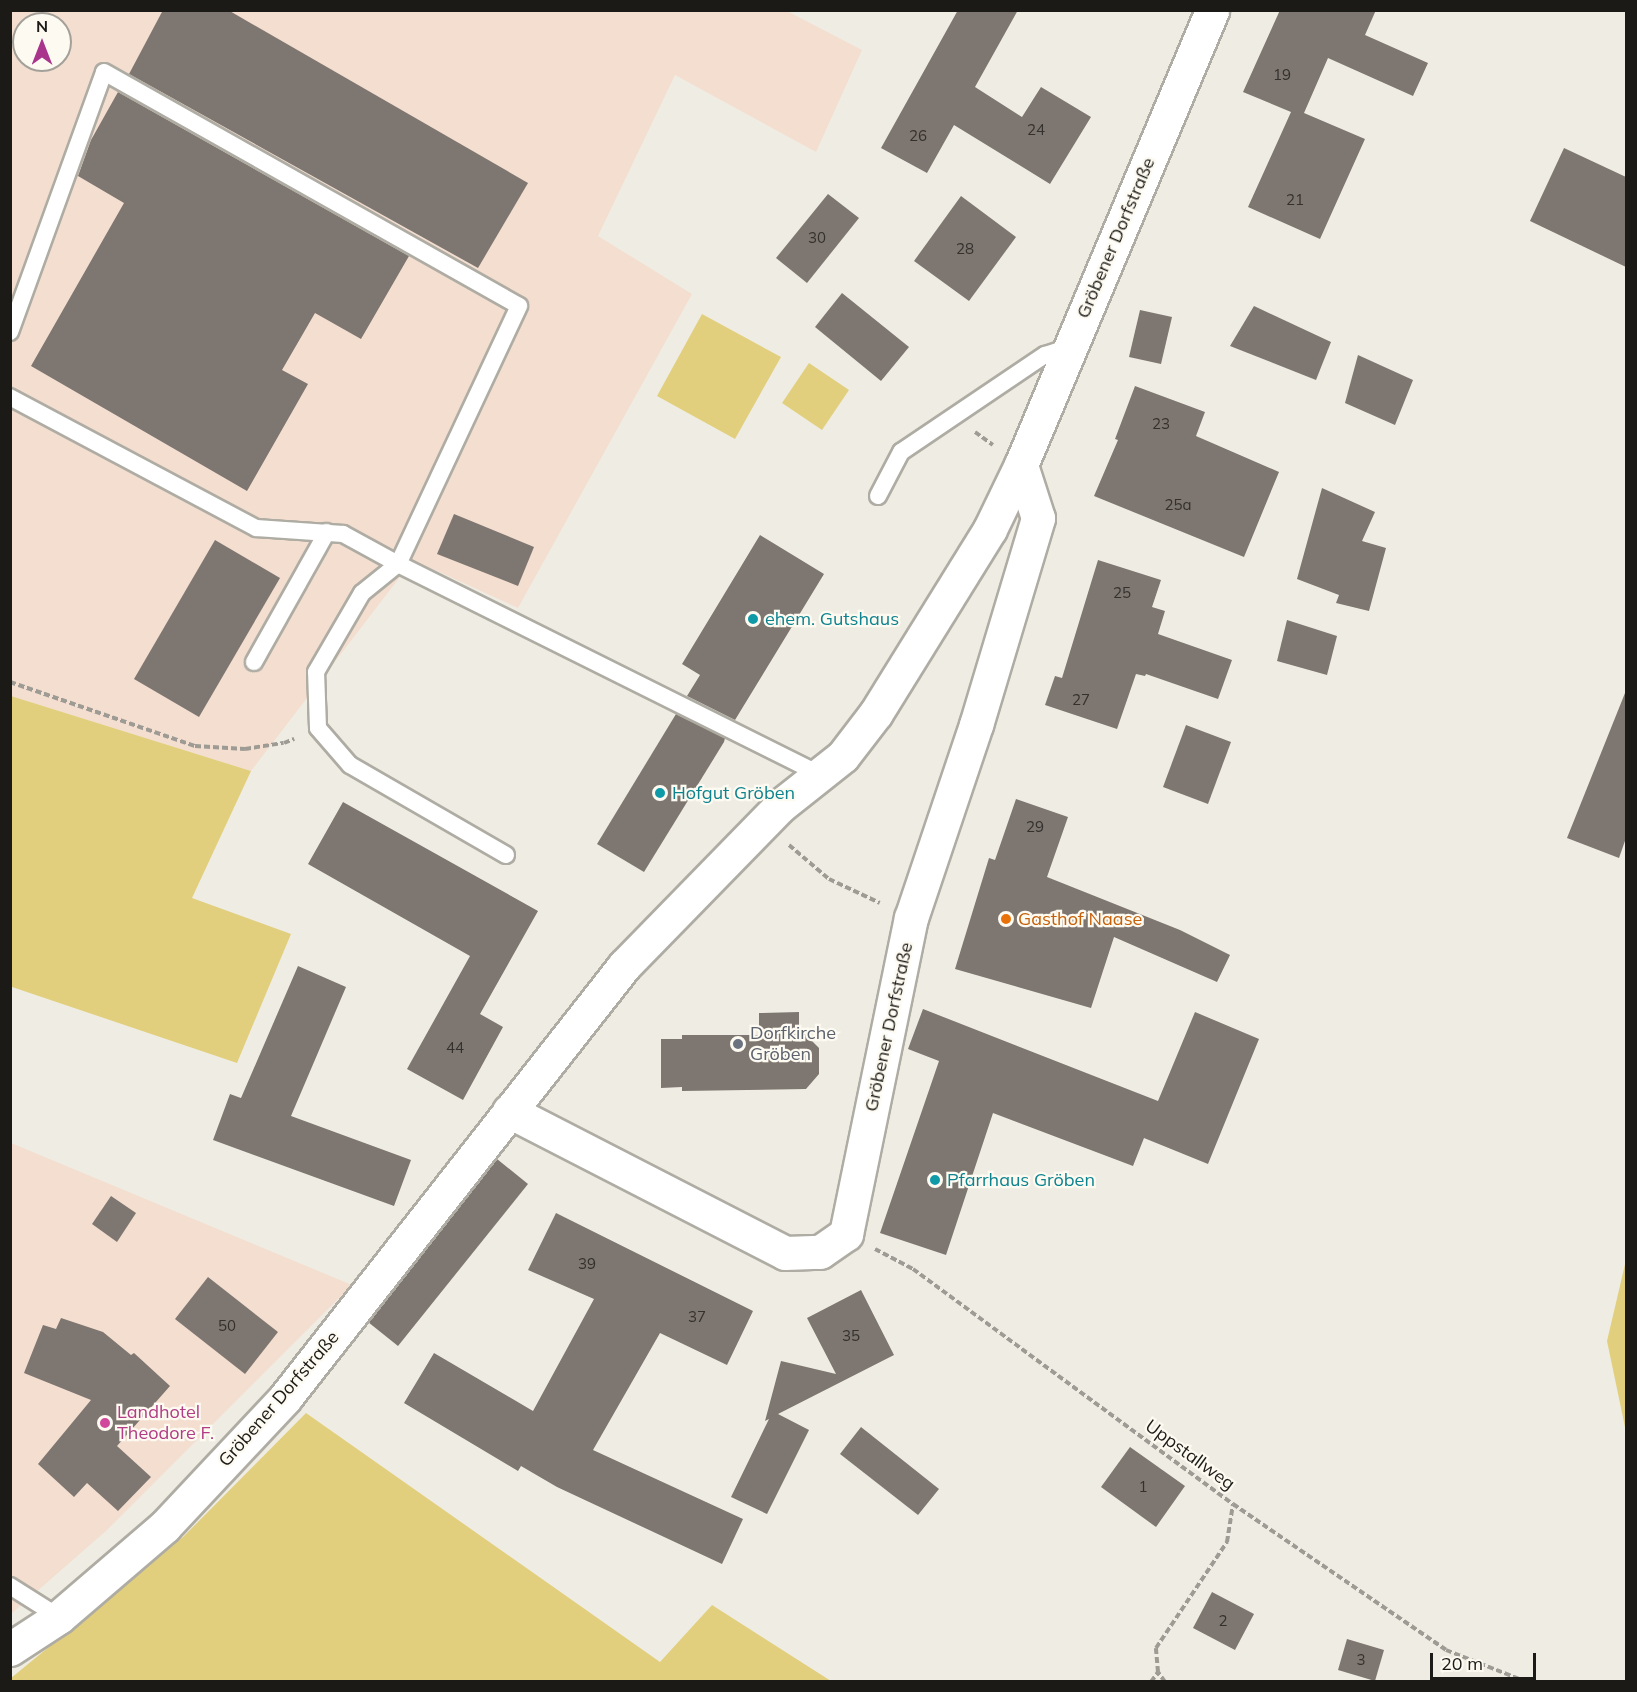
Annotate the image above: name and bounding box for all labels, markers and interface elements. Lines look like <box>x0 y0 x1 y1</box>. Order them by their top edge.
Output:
north arrow <box>12 12 72 72</box>
text: N <box>36 16 48 36</box>
house number: 19 <box>1273 66 1291 84</box>
house number: 24 <box>1027 121 1045 139</box>
house number: 26 <box>909 127 927 145</box>
street label: Gröbener Dorfstraße <box>1072 154 1160 322</box>
house number: 21 <box>1286 191 1304 209</box>
house number: 30 <box>808 229 826 247</box>
house number: 28 <box>956 240 974 258</box>
house number: 23 <box>1152 415 1170 433</box>
house number: 25a <box>1165 496 1191 514</box>
house number: 25 <box>1113 584 1131 602</box>
place label: ehem. Gutshaus <box>765 608 899 630</box>
marker: ehem. Gutshaus <box>746 612 760 626</box>
house number: 27 <box>1072 691 1090 709</box>
place label: Hofgut Gröben <box>672 782 795 804</box>
marker: Hofgut Gröben <box>653 786 667 800</box>
house number: 29 <box>1026 818 1044 836</box>
place label: Gasthof Naase <box>1018 908 1142 930</box>
marker: Gasthof Naase <box>999 912 1013 926</box>
street label: Gröbener Dorfstraße <box>861 940 917 1114</box>
place label: Dorfkirche Gröben <box>750 1023 836 1066</box>
marker: Dorfkirche Gröben <box>731 1037 745 1051</box>
house number: 44 <box>446 1039 464 1057</box>
place label: Pfarrhaus Gröben <box>947 1169 1095 1191</box>
marker: Pfarrhaus Gröben <box>928 1173 942 1187</box>
house number: 39 <box>578 1255 596 1273</box>
house number: 37 <box>688 1308 706 1326</box>
house number: 50 <box>218 1317 236 1335</box>
street label: Gröbener Dorfstraße <box>214 1327 344 1471</box>
house number: 35 <box>842 1327 860 1345</box>
place label: Landhotel Theodore F. <box>117 1402 214 1444</box>
street label: Uppstallweg <box>1141 1415 1239 1495</box>
marker: Landhotel Theodore F. <box>98 1416 112 1430</box>
house number: 1 <box>1139 1478 1147 1496</box>
house number: 2 <box>1219 1612 1227 1630</box>
scale bar <box>1433 1641 1540 1679</box>
house number: 3 <box>1357 1651 1365 1669</box>
text: 20 m <box>1441 1652 1483 1675</box>

